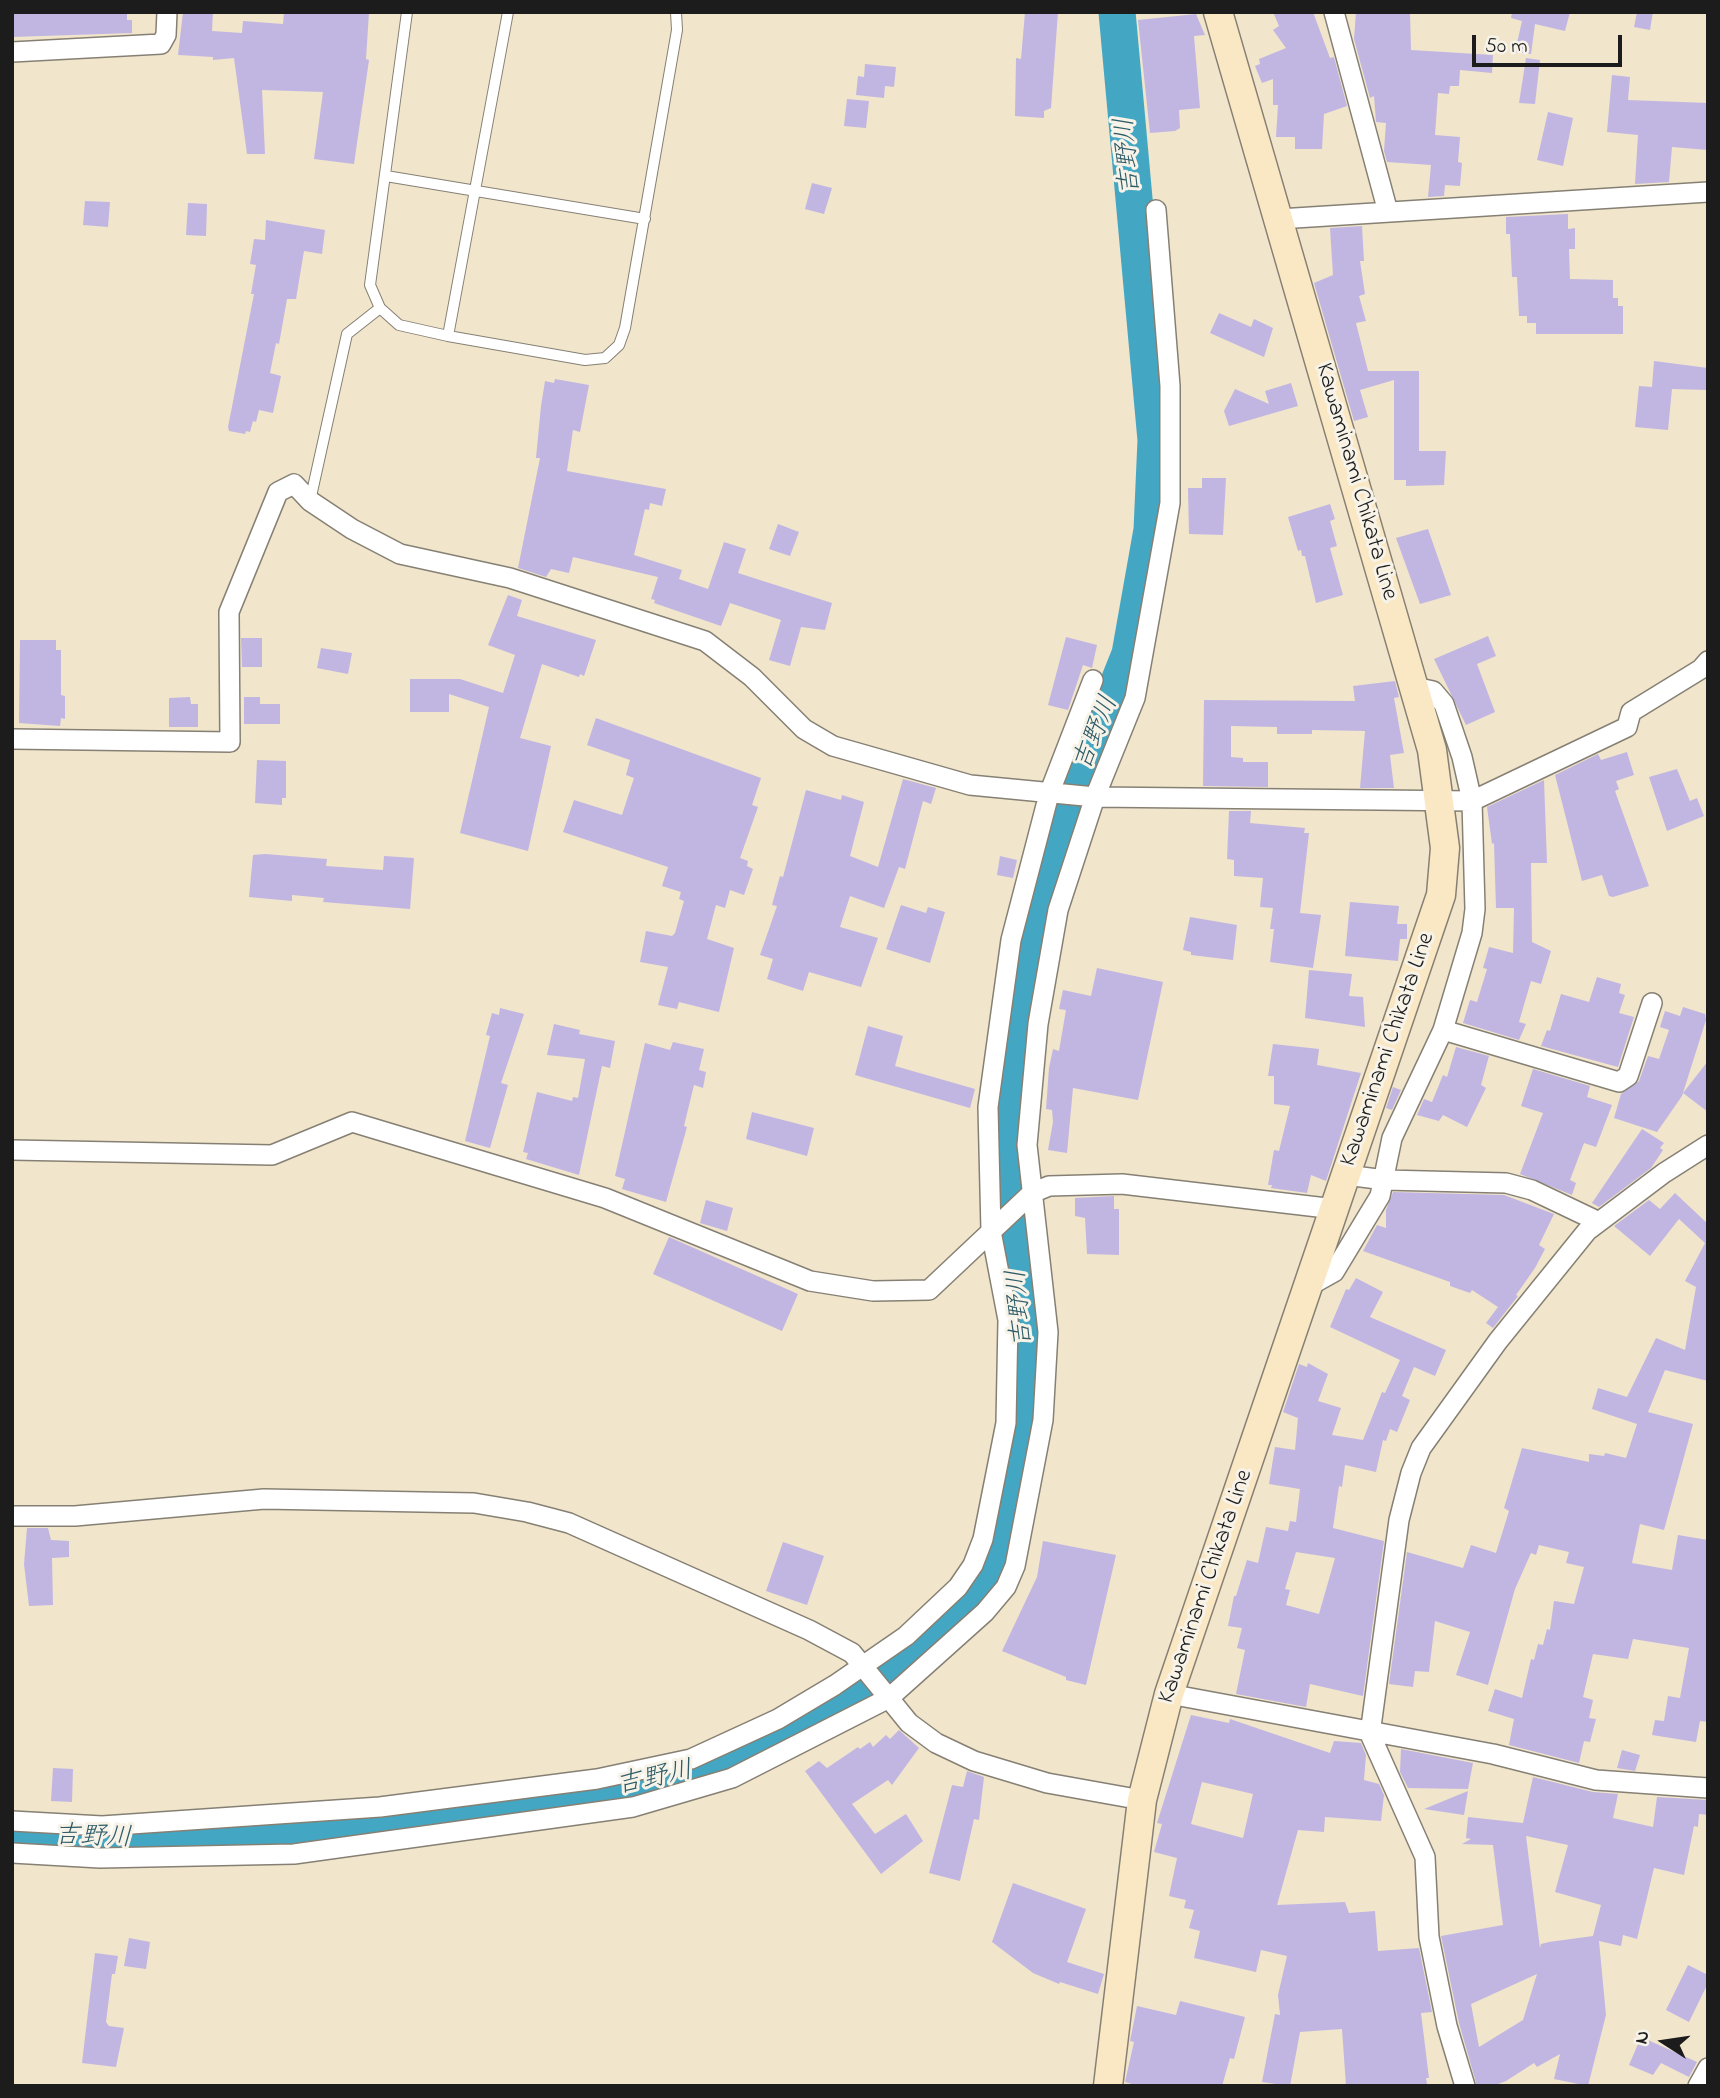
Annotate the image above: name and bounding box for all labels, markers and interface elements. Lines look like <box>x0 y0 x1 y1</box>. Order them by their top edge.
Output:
scale bar <box>1475 21 1626 65</box>
text: 50 m <box>1485 32 1528 62</box>
water label: 吉野川 <box>1111 116 1149 196</box>
street label: Kawaminami Chikata Line <box>1307 360 1403 604</box>
water label: 吉野川 <box>1069 692 1127 776</box>
street label: Kawaminami Chikata Line <box>1335 929 1443 1171</box>
water label: 吉野川 <box>1003 1268 1041 1348</box>
street label: Kawaminami Chikata Line <box>1153 1466 1261 1708</box>
water label: 吉野川 <box>614 1757 696 1803</box>
water label: 吉野川 <box>53 1822 133 1856</box>
north arrow <box>1629 2007 1699 2077</box>
text: N <box>1628 2028 1658 2047</box>

